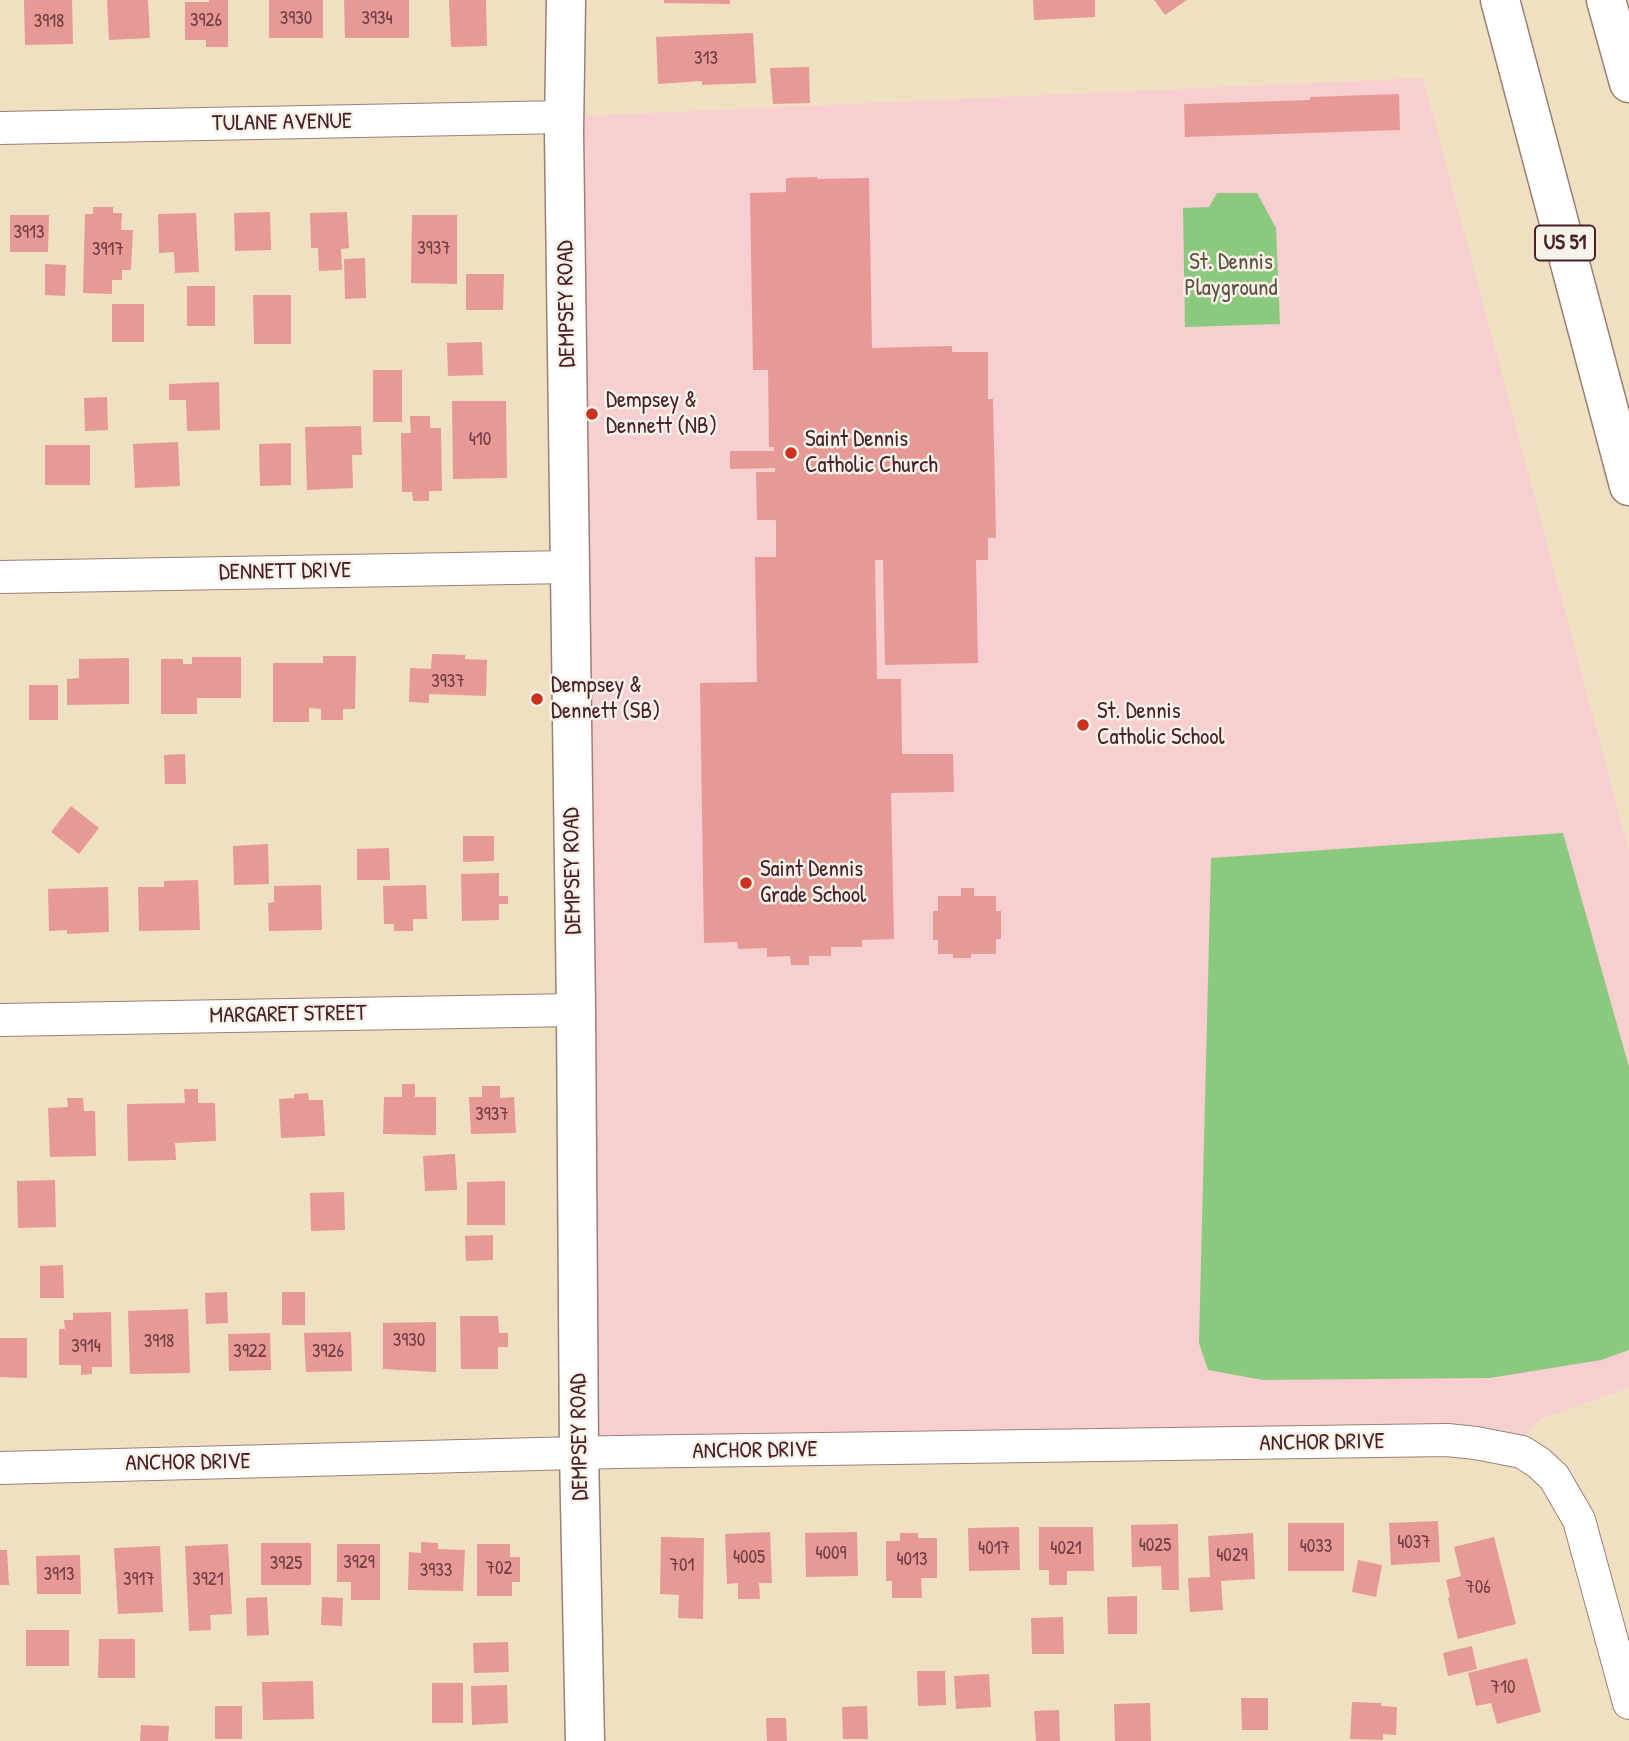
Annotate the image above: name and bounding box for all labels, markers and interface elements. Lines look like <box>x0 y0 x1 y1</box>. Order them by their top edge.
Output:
house number: 3930 <box>280 8 312 30</box>
house number: 3934 <box>361 8 393 30</box>
house number: 3926 <box>190 10 222 32</box>
house number: 3918 <box>34 11 64 33</box>
house number: 313 <box>694 48 718 70</box>
street label: TULANE AVENUE <box>212 108 352 138</box>
house number: 3913 <box>14 222 44 244</box>
road number: US 51 <box>1535 226 1595 260</box>
house number: 3937 <box>417 238 451 260</box>
house number: 3917 <box>92 239 124 261</box>
street label: DEMPSEY ROAD <box>552 240 582 368</box>
park label: St. Dennis Playground <box>1185 249 1277 303</box>
place label: Dempsey & Dennett (NB) <box>606 387 717 441</box>
marker: Dempsey & Dennett (NB) <box>584 406 600 422</box>
place label: Saint Dennis Catholic Church <box>805 426 938 480</box>
house number: 410 <box>469 429 491 451</box>
marker: Saint Dennis Catholic Church <box>783 445 799 461</box>
street label: DENNETT DRIVE <box>219 557 351 587</box>
house number: 3937 <box>431 671 465 693</box>
place label: Dempsey & Dennett (SB) <box>551 672 660 726</box>
marker: Dempsey & Dennett (SB) <box>529 691 545 707</box>
place label: St. Dennis Catholic School <box>1097 698 1225 752</box>
marker: St. Dennis Catholic School <box>1075 717 1091 733</box>
street label: DEMPSEY ROAD <box>558 807 588 935</box>
place label: Saint Dennis Grade School <box>760 856 866 910</box>
marker: Saint Dennis Grade School <box>738 875 754 891</box>
street label: MARGARET STREET <box>209 1000 367 1030</box>
house number: 3937 <box>475 1104 509 1126</box>
house number: 3930 <box>393 1330 425 1352</box>
house number: 3918 <box>144 1331 174 1353</box>
house number: 3914 <box>71 1336 101 1358</box>
house number: 3922 <box>233 1341 267 1363</box>
house number: 3926 <box>312 1341 344 1363</box>
street label: DEMPSEY ROAD <box>565 1373 595 1501</box>
street label: ANCHOR DRIVE <box>1259 1428 1385 1458</box>
street label: ANCHOR DRIVE <box>692 1436 818 1466</box>
street label: ANCHOR DRIVE <box>125 1448 251 1478</box>
house number: 4037 <box>1397 1532 1431 1554</box>
house number: 4025 <box>1139 1535 1171 1557</box>
house number: 4033 <box>1300 1536 1332 1558</box>
house number: 4017 <box>978 1538 1010 1560</box>
house number: 4021 <box>1050 1538 1082 1560</box>
house number: 4009 <box>815 1543 847 1565</box>
house number: 4029 <box>1216 1545 1248 1567</box>
house number: 4005 <box>733 1547 765 1569</box>
house number: 4013 <box>896 1549 928 1571</box>
house number: 3929 <box>343 1552 375 1574</box>
house number: 3925 <box>270 1553 302 1575</box>
house number: 701 <box>670 1555 694 1577</box>
house number: 702 <box>486 1558 512 1580</box>
house number: 3933 <box>420 1560 452 1582</box>
house number: 3913 <box>44 1564 74 1586</box>
house number: 3917 <box>123 1569 155 1591</box>
house number: 3921 <box>192 1569 224 1591</box>
house number: 706 <box>1465 1577 1491 1599</box>
house number: 710 <box>1491 1677 1515 1699</box>

